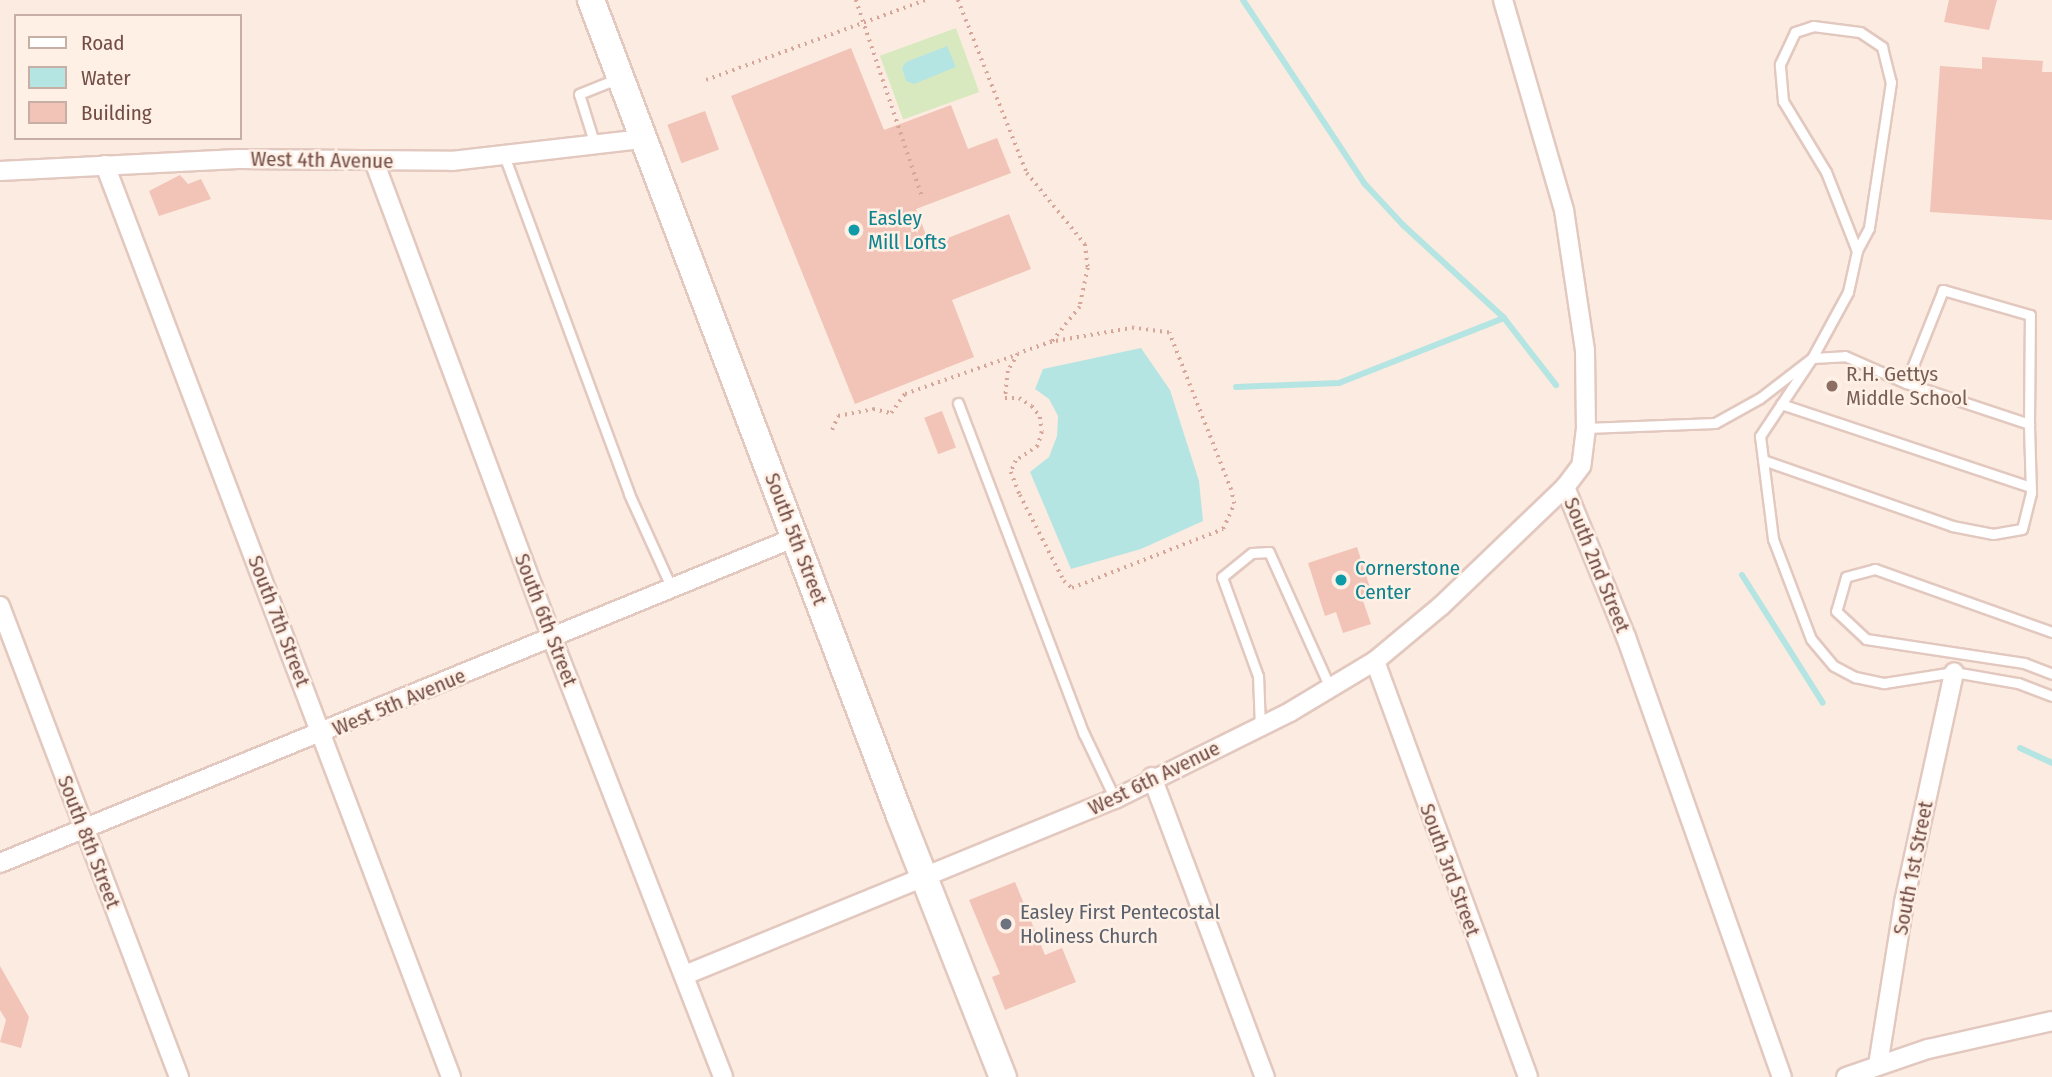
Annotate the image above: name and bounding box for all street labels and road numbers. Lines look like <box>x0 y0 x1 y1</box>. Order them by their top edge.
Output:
street label: West 4th Avenue <box>250 146 394 174</box>
street label: South 5th Street <box>759 469 833 609</box>
street label: South 2nd Street <box>1558 494 1636 636</box>
street label: South 6th Street <box>509 550 583 690</box>
street label: South 7th Street <box>242 552 316 690</box>
street label: West 5th Avenue <box>329 663 469 741</box>
street label: West 6th Avenue <box>1084 735 1224 821</box>
street label: South 8th Street <box>52 772 126 912</box>
street label: South 1st Street <box>1888 799 1938 937</box>
street label: South 3rd Street <box>1414 800 1486 940</box>

